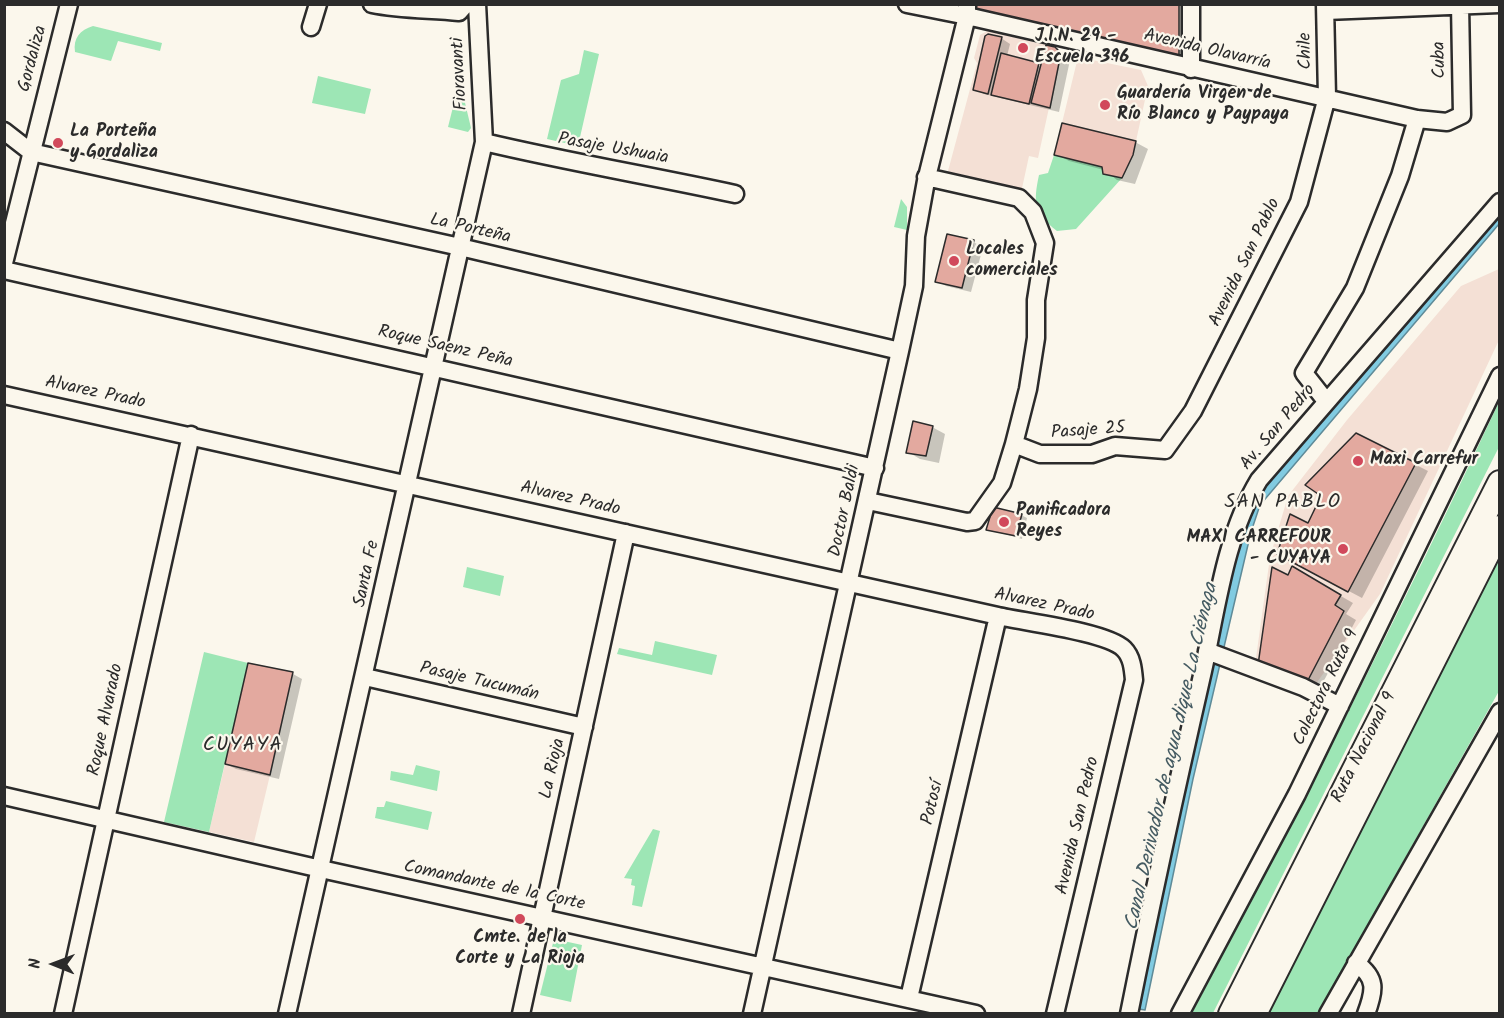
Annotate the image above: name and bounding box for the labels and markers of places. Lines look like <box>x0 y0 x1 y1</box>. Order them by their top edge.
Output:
place label: J.I.N. 29 - Escuela 396 <box>1035 27 1129 70</box>
marker: J.I.N. 29 - Escuela 396 <box>1016 41 1030 55</box>
place label: Guardería Virgen de Río Blanco y Paypaya <box>1117 84 1289 127</box>
marker: Guardería Virgen de Río Blanco y Paypaya <box>1098 98 1112 112</box>
place label: La Porteña y Gordaliza <box>70 122 158 164</box>
marker: La Porteña y Gordaliza <box>51 136 65 150</box>
place label: Locales comerciales <box>966 240 1058 282</box>
marker: Locales comerciales <box>947 254 961 268</box>
place label: Maxi Carrefur <box>1370 450 1478 472</box>
marker: Maxi Carrefur <box>1351 454 1365 468</box>
place label: Panificadora Reyes <box>1016 501 1111 544</box>
marker: Panificadora Reyes <box>997 515 1011 529</box>
place label: MAXI CARREFOUR - CUYAYA <box>1187 528 1331 570</box>
marker: MAXI CARREFOUR - CUYAYA <box>1336 542 1350 556</box>
marker: Cmte. de la Corte y La Rioja <box>513 912 527 926</box>
place label: Cmte. de la Corte y La Rioja <box>455 928 585 970</box>

